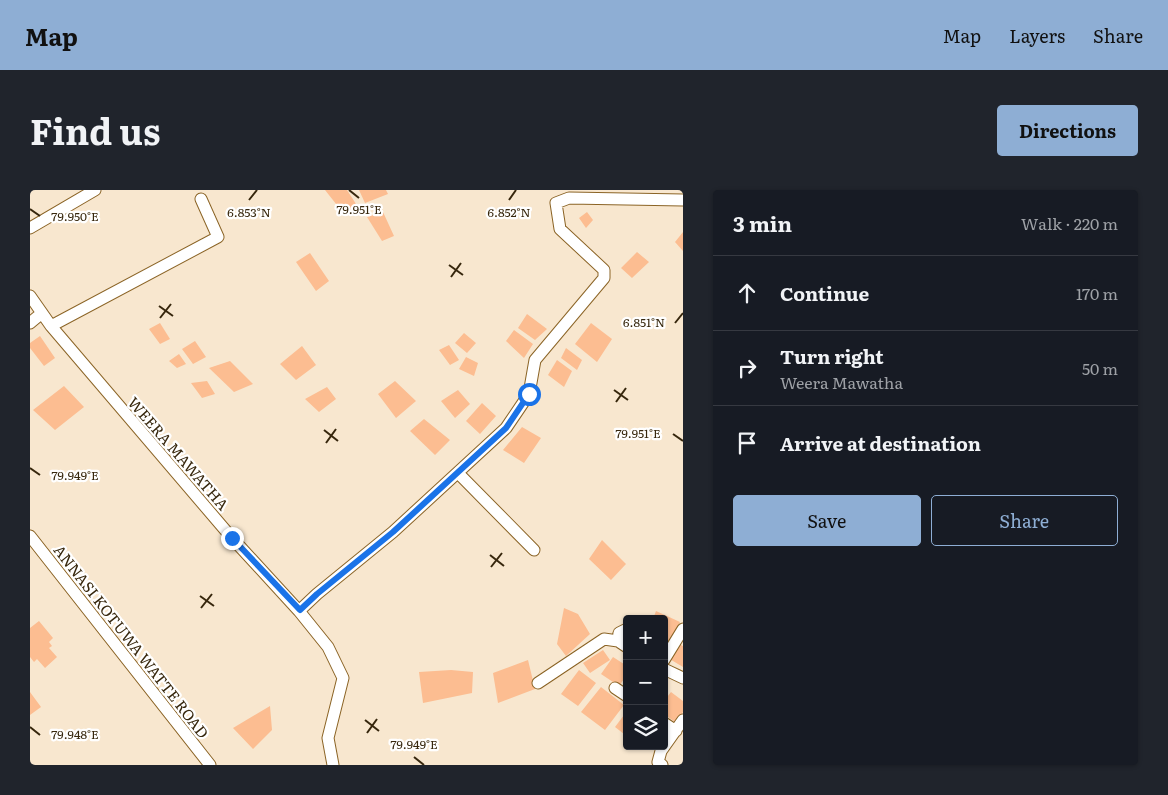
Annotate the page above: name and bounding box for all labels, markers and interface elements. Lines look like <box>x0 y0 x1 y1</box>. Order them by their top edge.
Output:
text: Map <box>25 18 78 53</box>
text: Map <box>943 22 981 49</box>
text: Layers <box>1009 22 1065 49</box>
text: Share <box>1093 22 1143 49</box>
text: Find us <box>30 104 160 156</box>
button: Directions <box>997 105 1138 156</box>
text: 79.951°E <box>336 200 382 218</box>
text: 6.853°N <box>227 203 271 221</box>
text: 6.852°N <box>487 203 531 221</box>
text: 79.950°E <box>51 207 99 225</box>
text: 3 min <box>733 207 792 238</box>
text: Walk · 220 m <box>1021 211 1118 235</box>
icon: ahead <box>733 279 761 307</box>
text: Continue <box>780 279 869 307</box>
text: 170 m <box>1076 281 1118 305</box>
text: 6.851°N <box>623 313 665 331</box>
text: Turn right <box>780 342 884 370</box>
icon: right <box>733 354 761 382</box>
text: 50 m <box>1082 356 1118 380</box>
text: Weera Mawatha <box>780 370 903 394</box>
route start <box>518 383 541 406</box>
street label: WEERA MAWATHA <box>123 391 235 515</box>
text: 79.951°E <box>615 424 661 442</box>
icon: arrive <box>733 429 761 457</box>
text: Arrive at destination <box>780 429 981 457</box>
text: 79.949°E <box>51 466 99 484</box>
button: Save <box>733 495 921 546</box>
button: Share <box>931 495 1118 546</box>
route end <box>221 527 244 550</box>
street label: ANNASI KOTUWA WATTE ROAD <box>49 539 215 743</box>
map controls <box>623 615 668 750</box>
button: + <box>623 615 668 660</box>
button: − <box>623 660 668 705</box>
button: layers <box>623 705 668 750</box>
text: 79.948°E <box>51 725 99 743</box>
text: 79.949°E <box>390 735 438 753</box>

